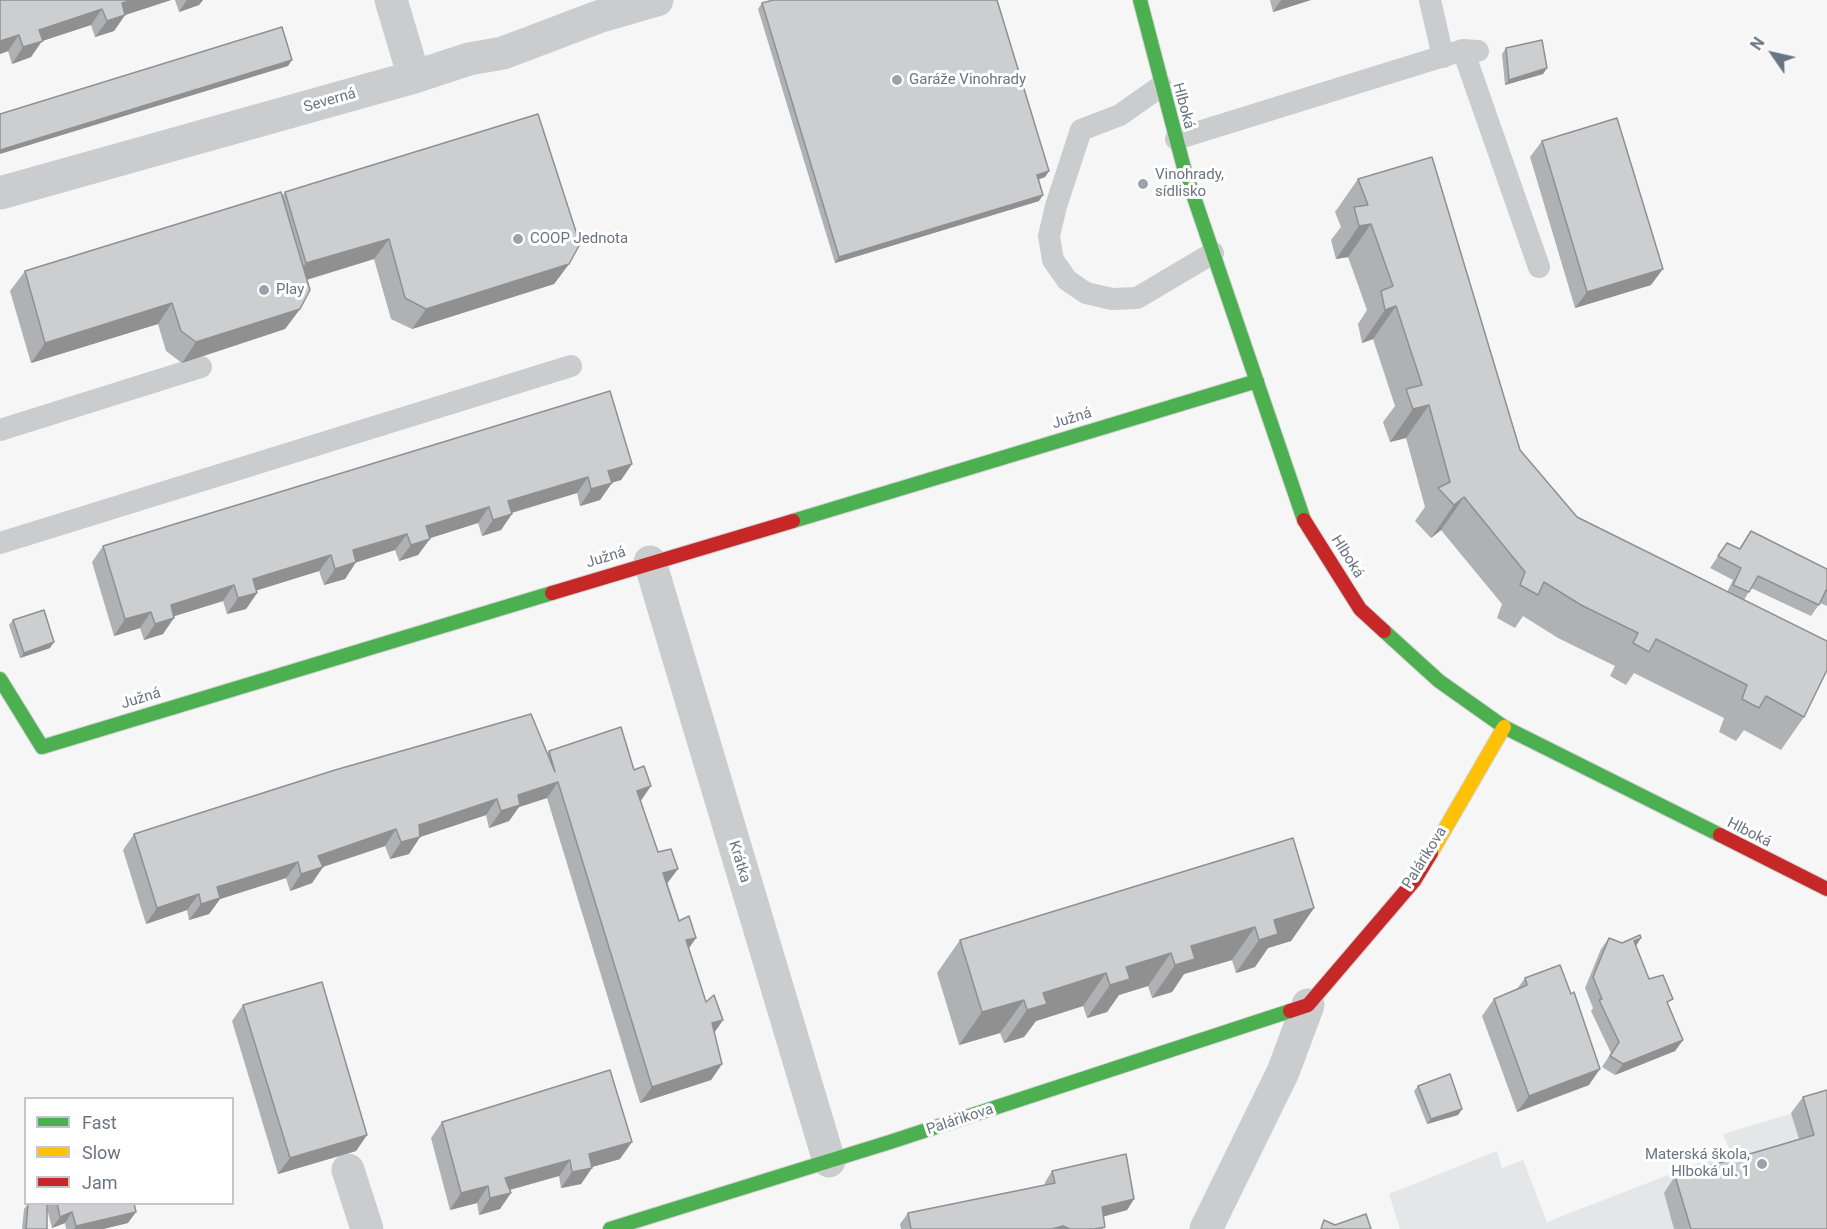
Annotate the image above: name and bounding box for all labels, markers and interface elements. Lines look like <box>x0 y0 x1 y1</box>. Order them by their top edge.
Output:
north arrow <box>1743 24 1803 84</box>
text: N <box>1747 34 1769 54</box>
place label: Garáže Vinohrady <box>909 71 1026 89</box>
marker: Garáže Vinohrady <box>890 73 904 87</box>
street label: Hlboká <box>1168 81 1198 131</box>
street label: Severná <box>302 85 358 117</box>
place label: Vinohrady, sídlisko <box>1155 166 1224 201</box>
marker: Vinohrady, sídlisko <box>1136 177 1150 191</box>
place label: COOP Jednota <box>530 230 628 248</box>
marker: COOP Jednota <box>511 232 525 246</box>
place label: Play <box>276 281 304 299</box>
marker: Play <box>257 283 271 297</box>
street label: Južná <box>1050 404 1094 434</box>
street label: Hlboká <box>1327 532 1367 582</box>
street label: Južná <box>584 543 628 573</box>
street label: Južná <box>119 684 163 714</box>
street label: Hlboká <box>1724 814 1774 852</box>
street label: Palárikova <box>1399 824 1451 892</box>
street label: Krátka <box>724 839 754 885</box>
legend <box>24 1097 234 1205</box>
street label: Palárikova <box>924 1101 996 1139</box>
text: Fast <box>82 1112 117 1133</box>
text: Slow <box>82 1142 121 1163</box>
place label: Materská škola, Hlboká ul. 1 <box>1645 1146 1750 1181</box>
marker: Materská škola, Hlboká ul. 1 <box>1755 1157 1769 1171</box>
text: Jam <box>82 1172 118 1193</box>

